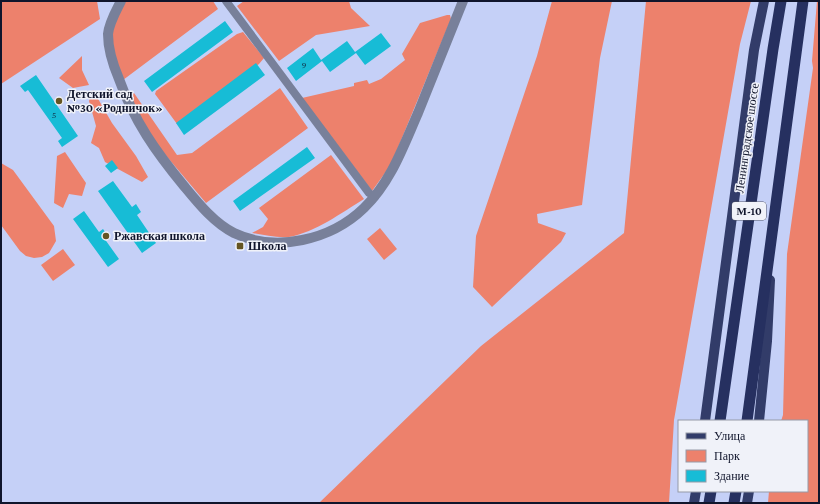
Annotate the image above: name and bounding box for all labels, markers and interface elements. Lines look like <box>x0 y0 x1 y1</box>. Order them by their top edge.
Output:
house number: 9 <box>301 59 307 70</box>
street label: Ленинградское шоссе <box>732 82 762 194</box>
place label: Детский сад №30 «Родничок» <box>67 87 163 115</box>
marker: Детский сад №30 «Родничок» <box>54 96 64 106</box>
house number: 5 <box>52 109 57 120</box>
road number: М-10 <box>732 202 766 220</box>
place label: Ржавская школа <box>114 229 205 243</box>
marker: Ржавская школа <box>101 231 111 241</box>
place label: Школа <box>248 239 287 253</box>
marker: Школа <box>235 241 245 251</box>
legend <box>678 420 808 492</box>
text: Улица <box>714 429 746 443</box>
text: Парк <box>714 449 740 463</box>
text: Здание <box>714 469 749 483</box>

